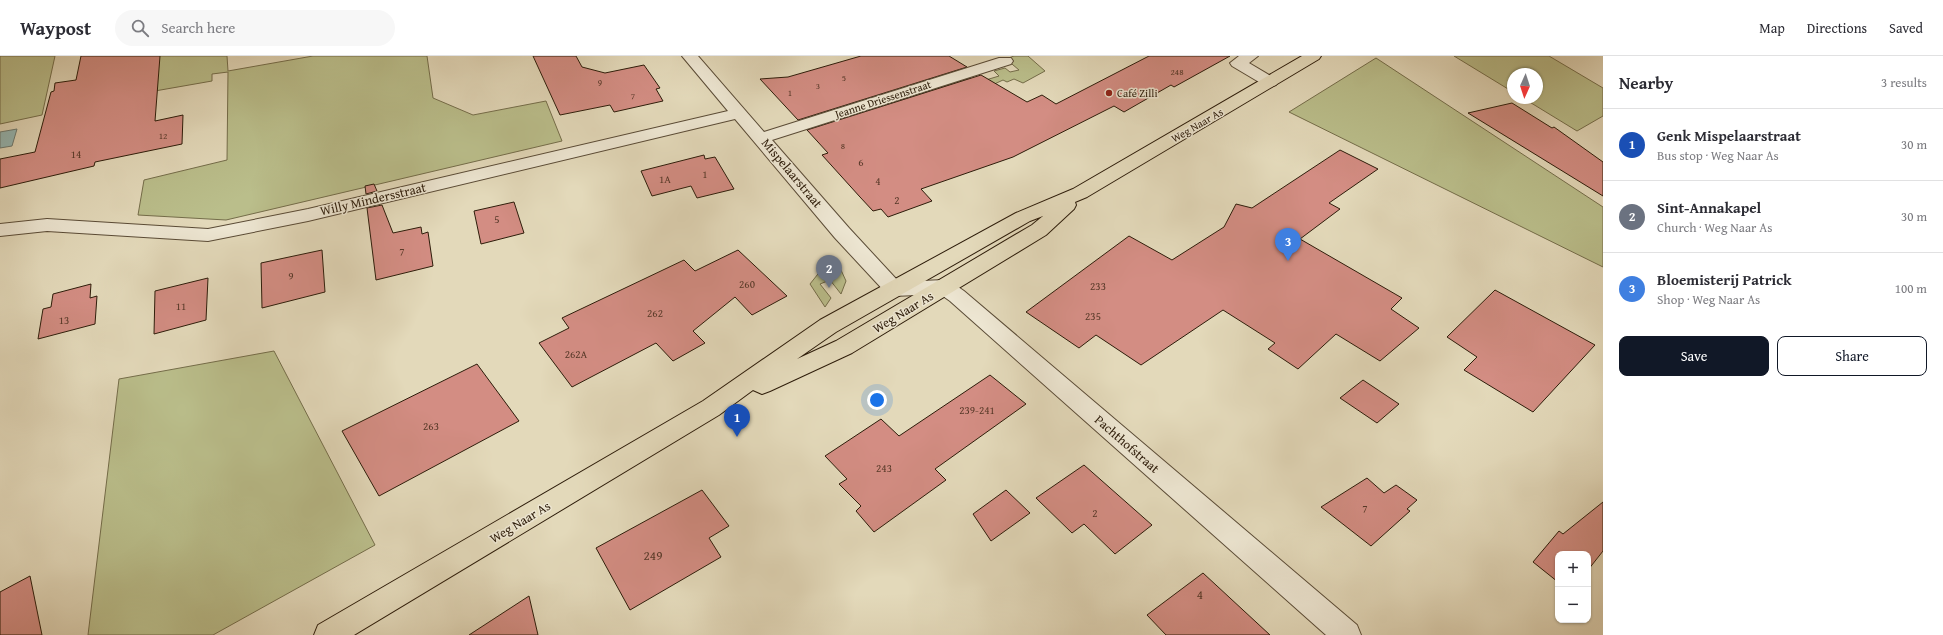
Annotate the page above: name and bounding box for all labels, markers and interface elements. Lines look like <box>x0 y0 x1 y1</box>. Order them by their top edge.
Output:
search box <box>115 10 395 46</box>
text: Waypost <box>20 14 91 42</box>
icon: search <box>129 17 151 39</box>
text: Search here <box>161 17 235 38</box>
text: Map <box>1759 18 1785 38</box>
text: Directions <box>1807 18 1867 38</box>
text: Saved <box>1889 18 1923 38</box>
house number: 248 <box>1171 65 1184 78</box>
north arrow <box>1507 68 1543 104</box>
text: Nearby <box>1619 70 1673 95</box>
house number: 5 <box>842 71 846 84</box>
text: 3 results <box>1881 73 1927 92</box>
house number: 9 <box>598 75 602 88</box>
street label: Jeanne Driessenstraat <box>831 76 933 123</box>
house number: 3 <box>816 79 820 92</box>
place label: Café Zilli <box>1117 85 1157 101</box>
house number: 1 <box>788 86 792 99</box>
marker: Café Zilli <box>1104 88 1114 98</box>
house number: 7 <box>631 89 635 102</box>
street label: Weg Naar As <box>1168 104 1226 146</box>
text: Genk Mispelaarstraat <box>1657 125 1801 146</box>
house number: 12 <box>159 129 167 142</box>
street label: Mispelaarstraat <box>757 134 827 212</box>
text: 1 <box>1629 135 1635 154</box>
text: 30 m <box>1901 135 1927 154</box>
house number: 8 <box>841 139 845 152</box>
house number: 14 <box>71 146 81 162</box>
text: Bus stop · Weg Naar As <box>1657 146 1779 165</box>
house number: 6 <box>858 154 864 170</box>
house number: 1 <box>702 166 708 182</box>
house number: 1A <box>659 171 671 187</box>
house number: 4 <box>875 173 881 189</box>
street label: Willy Mindersstraat <box>318 177 428 220</box>
house number: 2 <box>894 192 900 208</box>
text: Sint-Annakapel <box>1657 197 1761 218</box>
text: 2 <box>1629 207 1635 226</box>
text: 30 m <box>1901 207 1927 226</box>
house number: 5 <box>494 211 500 227</box>
text: Church · Weg Naar As <box>1657 218 1772 237</box>
pin: 3 <box>1275 228 1301 261</box>
house number: 7 <box>399 243 405 259</box>
pin: 2 <box>816 255 842 288</box>
house number: 9 <box>288 268 294 284</box>
text: Bloemisterij Patrick <box>1657 269 1791 290</box>
house number: 260 <box>739 276 755 292</box>
house number: 233 <box>1090 278 1106 294</box>
text: 3 <box>1629 279 1635 298</box>
text: 100 m <box>1895 279 1927 298</box>
street label: Weg Naar As <box>869 286 937 338</box>
text: Shop · Weg Naar As <box>1657 290 1760 309</box>
house number: 11 <box>176 298 186 314</box>
house number: 262 <box>647 305 663 321</box>
house number: 235 <box>1085 308 1101 324</box>
house number: 13 <box>59 312 69 328</box>
button: Save <box>1619 336 1769 376</box>
button: Share <box>1777 336 1927 376</box>
house number: 262A <box>565 346 588 362</box>
your location <box>867 390 887 410</box>
house number: 239-241 <box>959 402 995 418</box>
pin: 1 <box>724 404 750 437</box>
street label: Pachthofstraat <box>1090 410 1164 478</box>
house number: 263 <box>423 418 439 434</box>
house number: 243 <box>876 460 892 476</box>
street label: Weg Naar As <box>486 496 554 548</box>
house number: 7 <box>1362 500 1368 516</box>
house number: 2 <box>1092 505 1098 521</box>
house number: 249 <box>644 546 662 565</box>
map controls <box>1555 551 1591 623</box>
button: + <box>1555 551 1591 587</box>
house number: 4 <box>1197 585 1203 604</box>
button: − <box>1555 587 1591 623</box>

